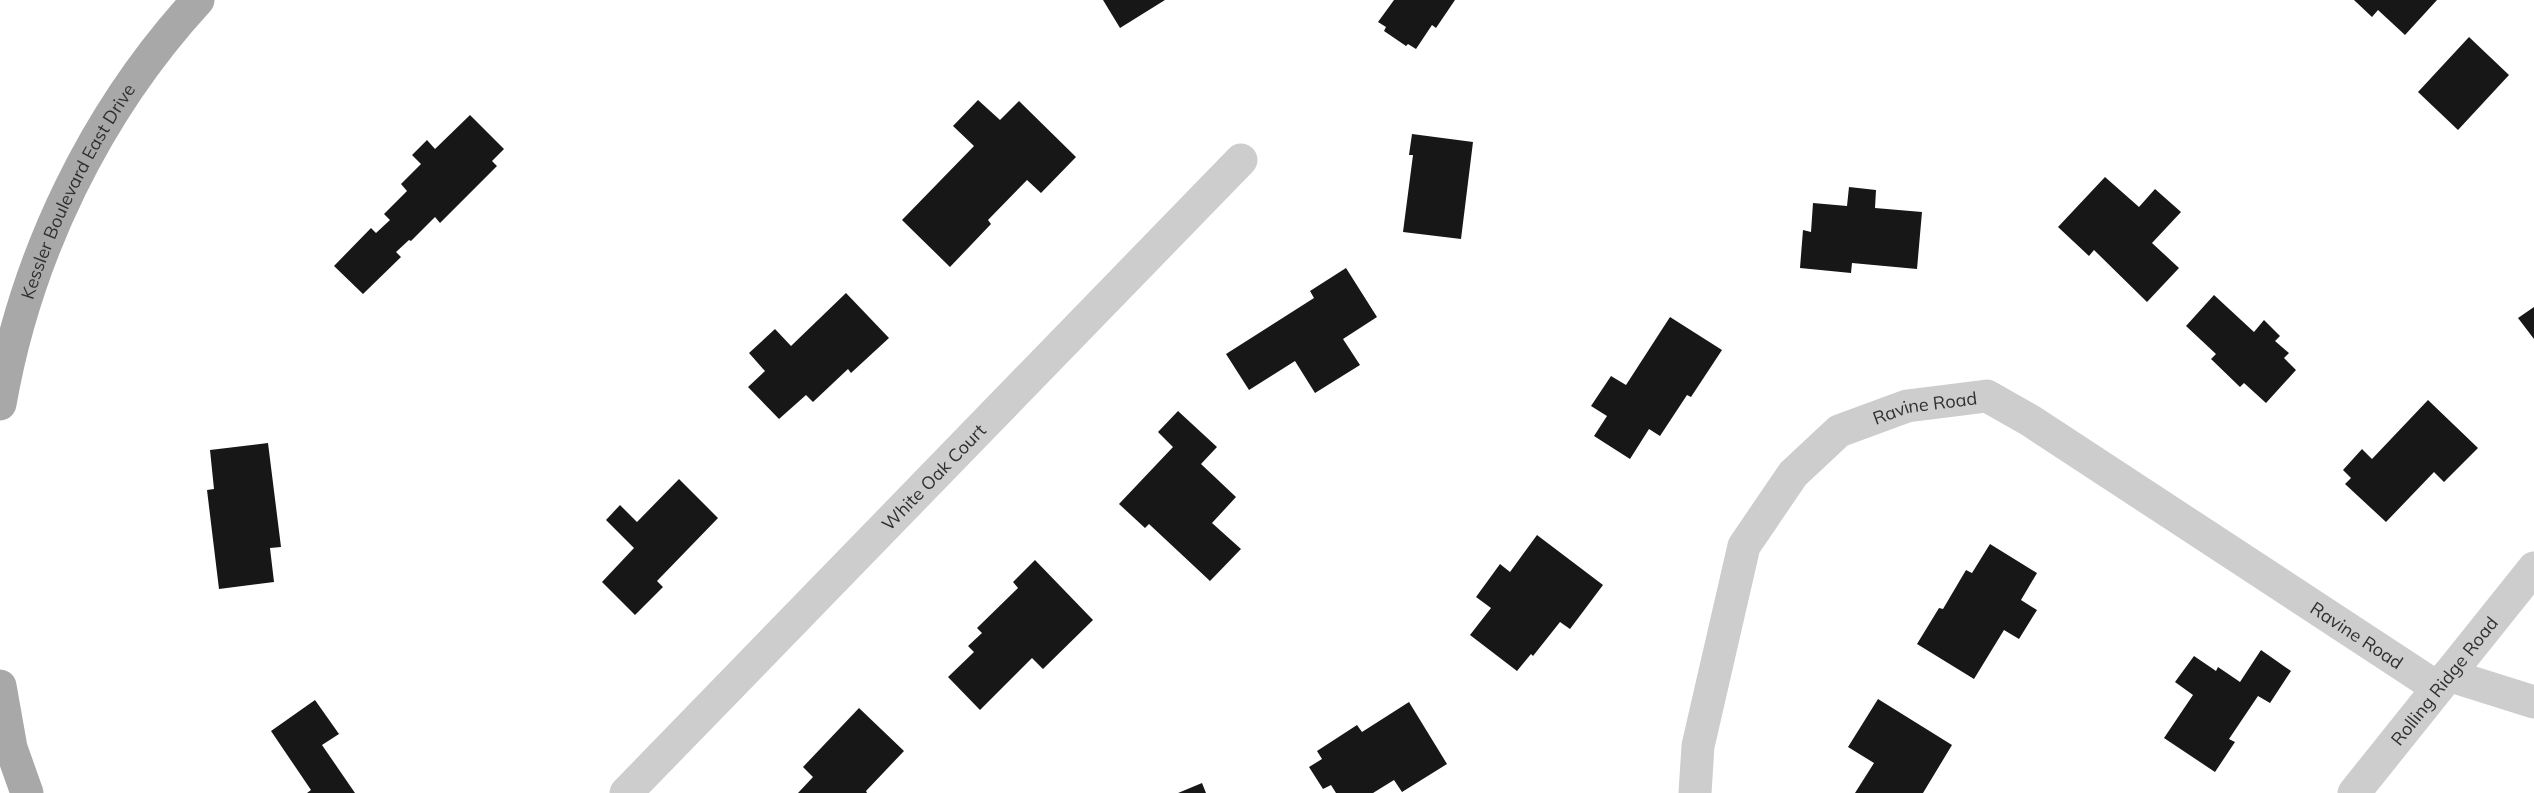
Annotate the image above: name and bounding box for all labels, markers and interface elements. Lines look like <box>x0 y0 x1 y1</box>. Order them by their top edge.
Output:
street label: Kessler Boulevard East Drive <box>15 79 140 302</box>
street label: Ravine Road <box>1869 386 1978 429</box>
street label: White Oak Court <box>876 418 990 535</box>
street label: Ravine Road <box>2306 596 2408 674</box>
street label: Rolling Ridge Road <box>2385 611 2502 750</box>

